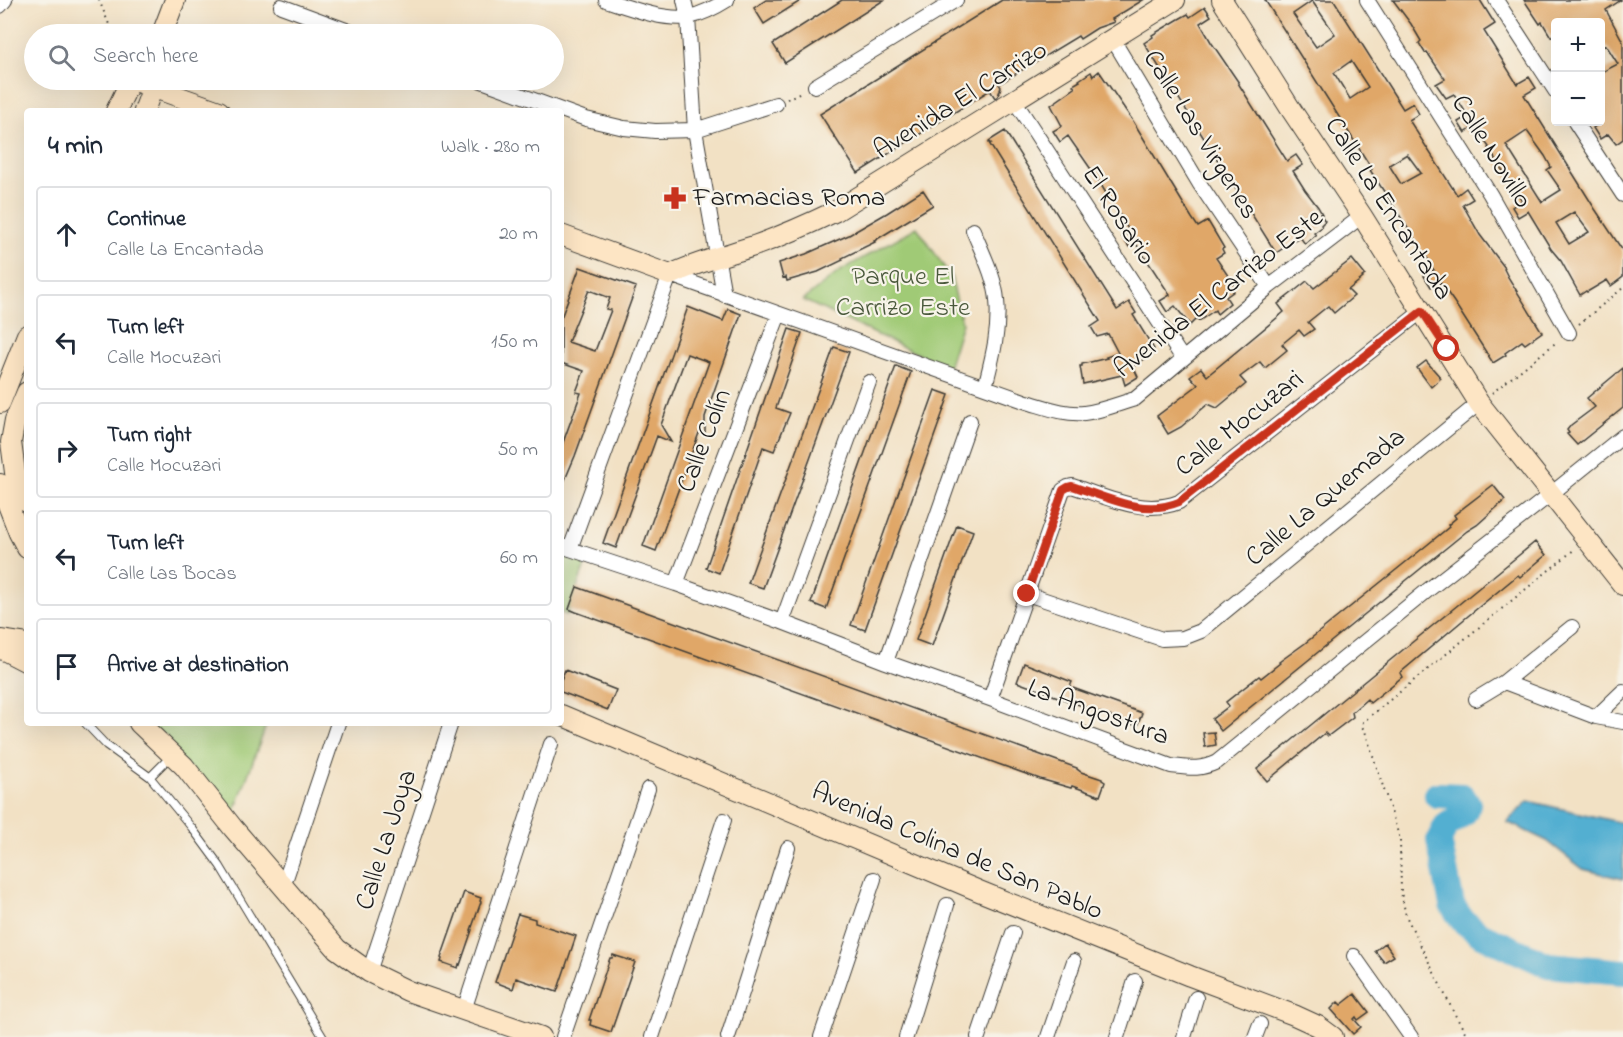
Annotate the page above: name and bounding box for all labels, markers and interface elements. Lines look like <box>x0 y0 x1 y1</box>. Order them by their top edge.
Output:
map controls <box>1551 18 1605 126</box>
button: + <box>1551 18 1605 72</box>
search box <box>24 24 564 90</box>
street label: Avenida El Carrizo <box>866 32 1056 170</box>
icon: search <box>45 41 78 74</box>
text: Search here <box>93 41 198 73</box>
street label: Calle Las Virgenes <box>1132 43 1268 227</box>
button: − <box>1551 72 1605 126</box>
street label: Calle Novillo <box>1441 87 1541 217</box>
street label: Calle La Encantada <box>1314 110 1462 308</box>
text: 4 min <box>48 128 103 166</box>
text: Walk · 280 m <box>441 133 540 162</box>
street label: El Rosario <box>1071 158 1165 274</box>
place label: Farmacias Roma <box>692 179 885 218</box>
pharmacy icon: Farmacias Roma <box>662 185 688 211</box>
street label: Avenida El Carrizo Este <box>1106 199 1333 388</box>
text: Continue <box>107 204 186 236</box>
icon: ahead <box>50 218 83 251</box>
text: 20 m <box>499 220 538 249</box>
text: Calle La Encantada <box>107 236 264 265</box>
park label: Parque El Carrizo Este <box>836 258 971 328</box>
text: Turn left <box>107 312 184 344</box>
icon: left <box>50 326 83 359</box>
text: 150 m <box>491 328 538 357</box>
route start <box>1433 335 1459 361</box>
text: Calle Mocuzari <box>107 344 221 373</box>
street label: Calle Mocuzari <box>1167 361 1313 487</box>
street label: Calle Colín <box>667 384 743 498</box>
street label: Calle La Quemada <box>1237 419 1415 577</box>
text: Turn right <box>107 420 192 452</box>
icon: right <box>50 434 83 467</box>
text: 50 m <box>497 436 538 465</box>
text: Calle Mocuzari <box>107 452 221 481</box>
text: Turn left <box>107 528 184 560</box>
icon: left <box>50 542 83 575</box>
text: 60 m <box>500 544 538 573</box>
text: Calle Las Bocas <box>107 560 237 589</box>
route end <box>1013 580 1039 606</box>
icon: arrive <box>50 650 83 683</box>
text: Arrive at destination <box>107 650 289 682</box>
street label: La Angostura <box>1022 669 1174 757</box>
street label: Calle La Joya <box>346 765 428 915</box>
street label: Avenida Colina de San Pablo <box>805 773 1109 931</box>

